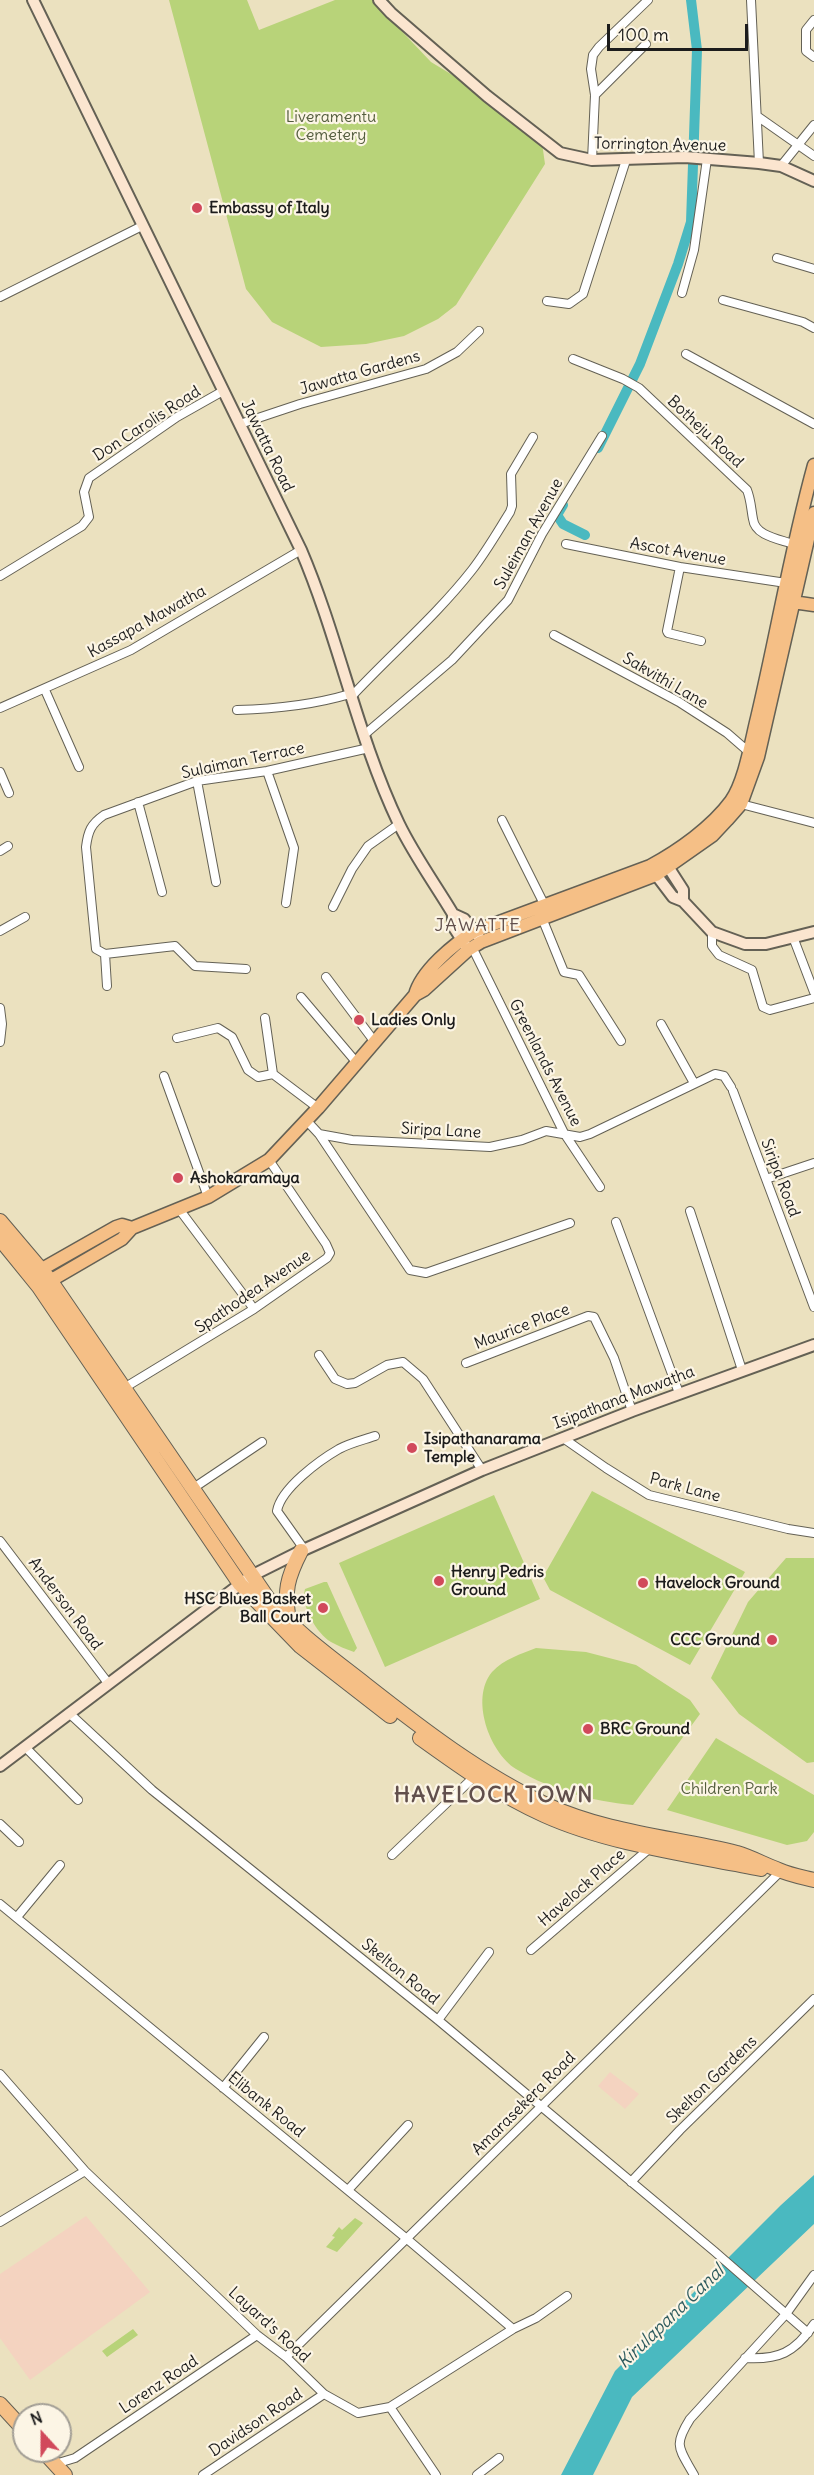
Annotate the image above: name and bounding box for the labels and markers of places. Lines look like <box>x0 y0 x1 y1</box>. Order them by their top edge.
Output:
place label: Embassy of Italy <box>209 198 329 218</box>
marker: Embassy of Italy <box>190 201 204 215</box>
place label: Ladies Only <box>371 1010 456 1030</box>
marker: Ladies Only <box>352 1013 366 1027</box>
place label: Ashokaramaya <box>190 1168 300 1188</box>
marker: Ashokaramaya <box>171 1171 185 1185</box>
place label: Isipathanarama Temple <box>424 1429 541 1467</box>
marker: Isipathanarama Temple <box>405 1441 419 1455</box>
place label: Henry Pedris Ground <box>451 1562 544 1600</box>
place label: Havelock Ground <box>655 1573 780 1593</box>
marker: Henry Pedris Ground <box>432 1574 446 1588</box>
marker: Havelock Ground <box>636 1576 650 1590</box>
place label: HSC Blues Basket Ball Court <box>184 1589 311 1627</box>
marker: HSC Blues Basket Ball Court <box>316 1601 330 1615</box>
place label: CCC Ground <box>670 1630 760 1650</box>
marker: CCC Ground <box>765 1633 779 1647</box>
place label: BRC Ground <box>600 1719 690 1739</box>
marker: BRC Ground <box>581 1722 595 1736</box>

